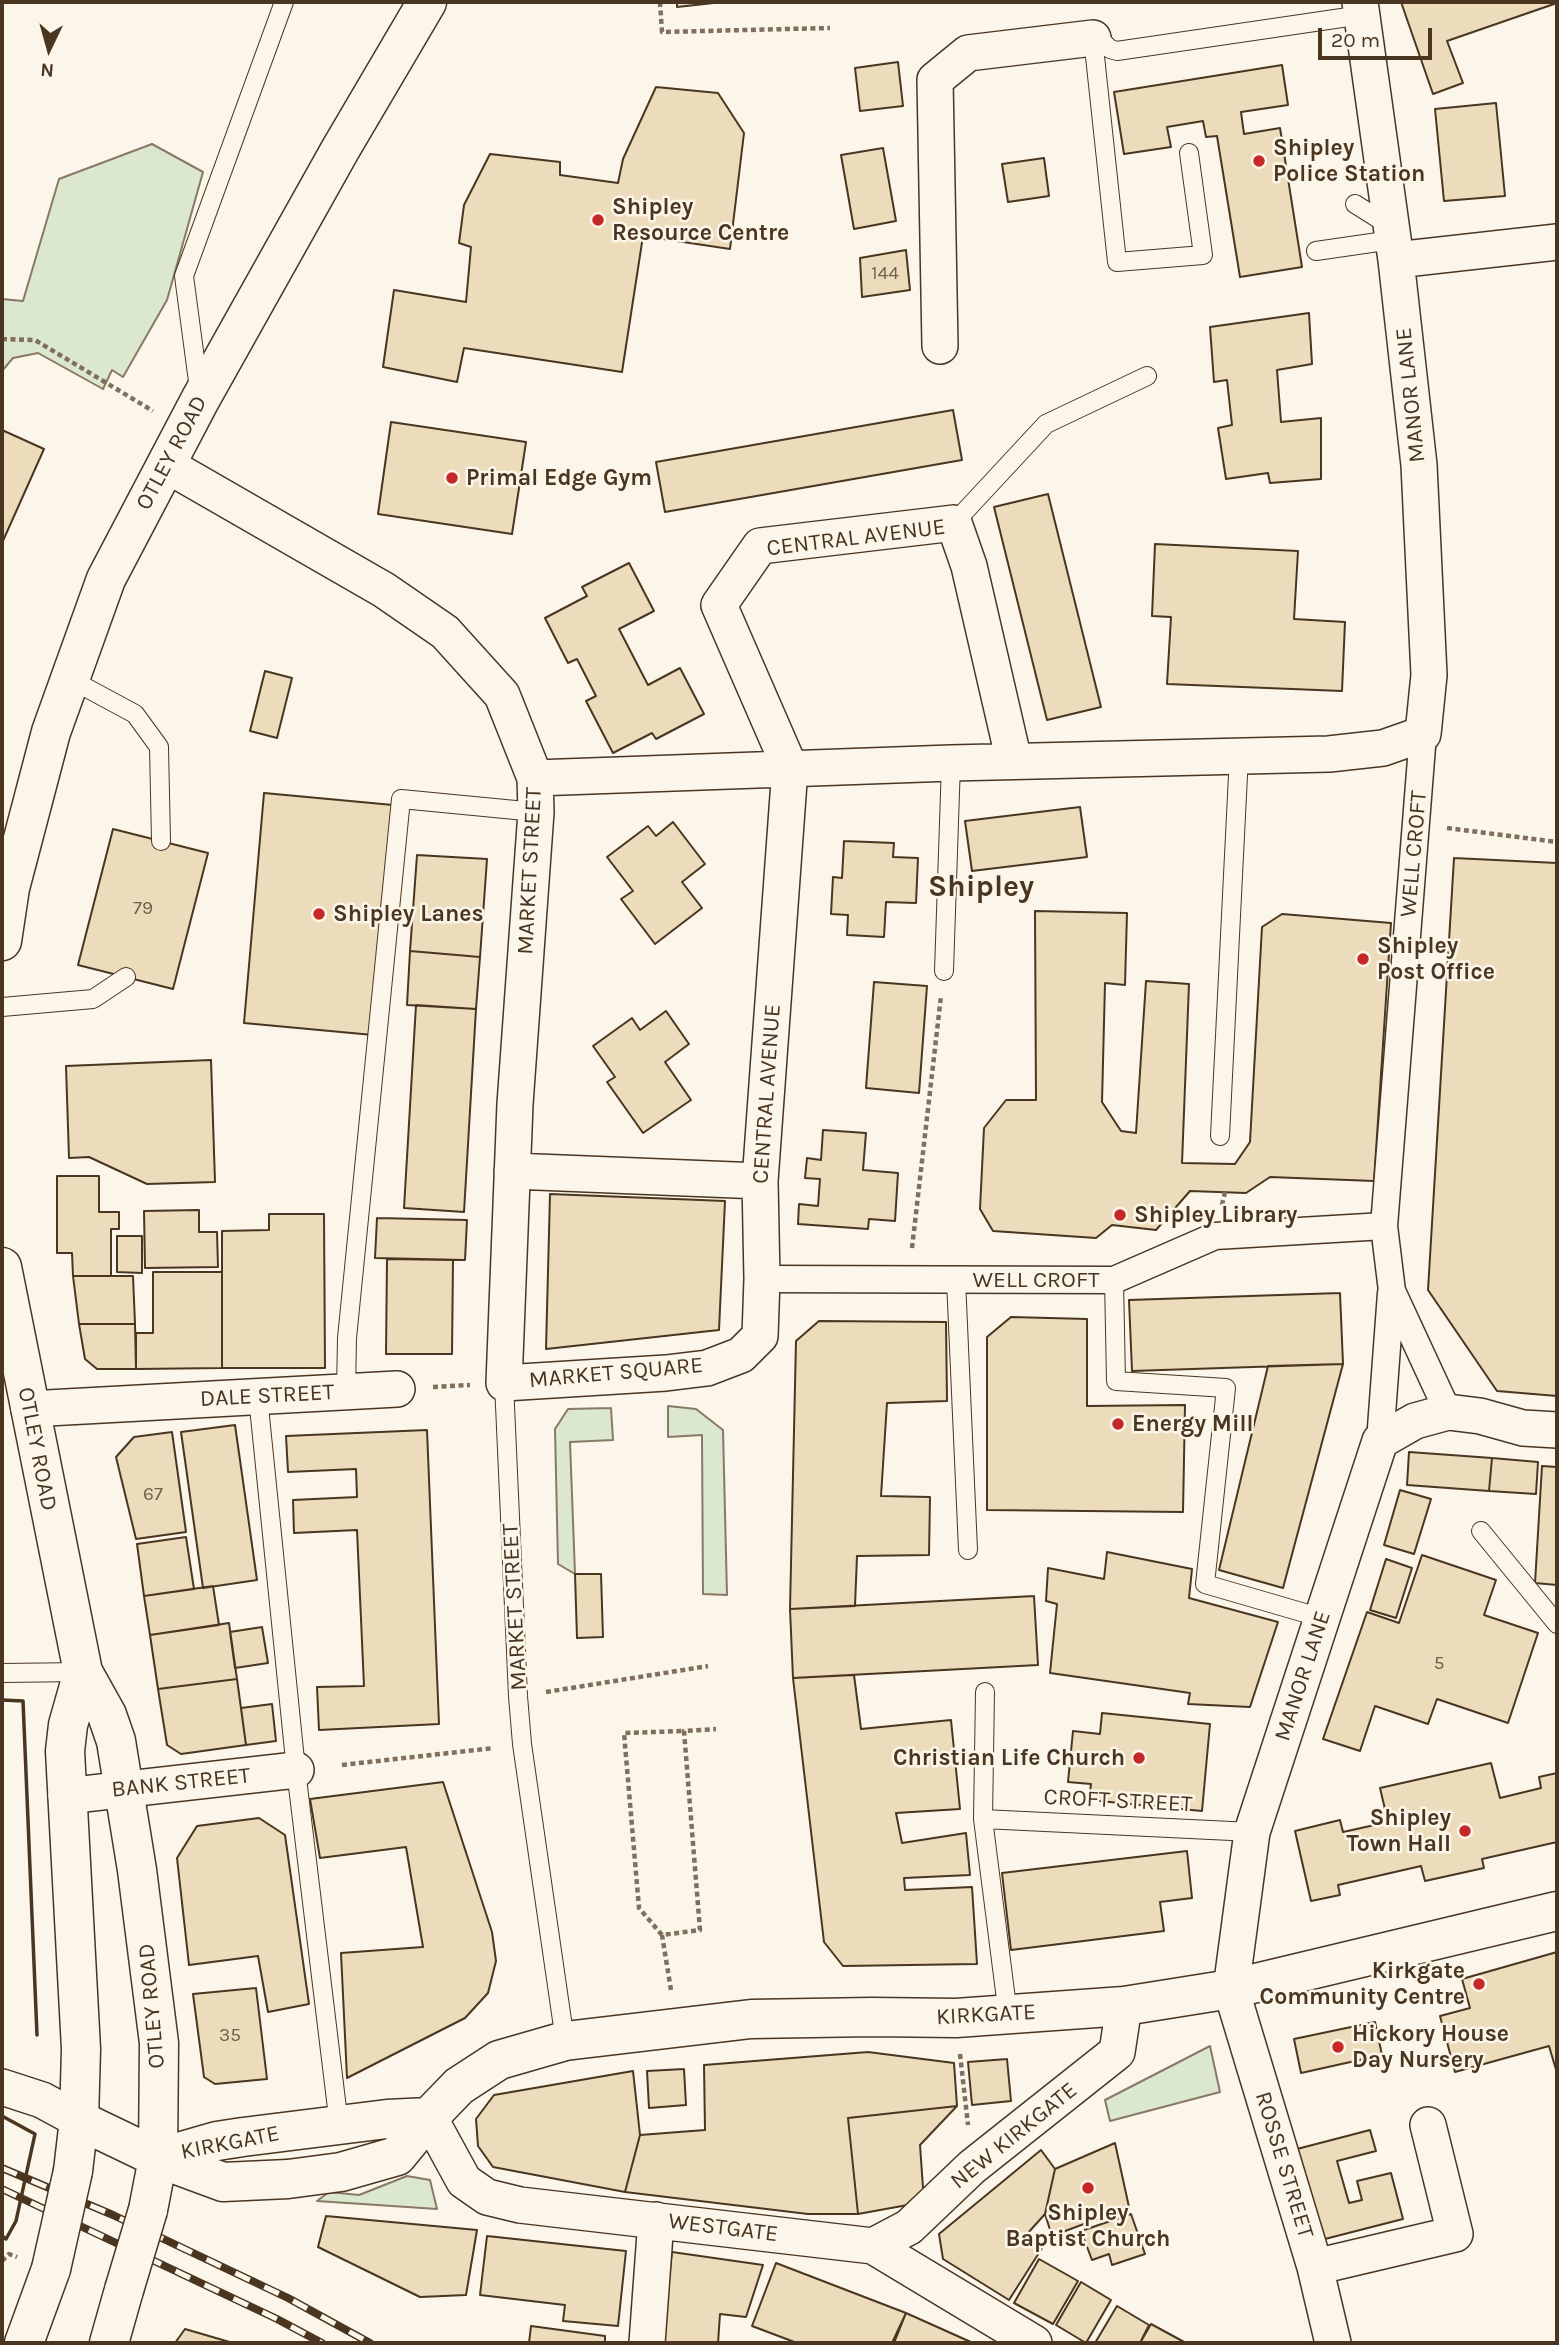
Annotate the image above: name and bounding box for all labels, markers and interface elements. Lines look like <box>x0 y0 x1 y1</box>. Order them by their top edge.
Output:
north arrow <box>14 14 84 84</box>
scale bar <box>1321 14 1435 58</box>
text: 20 m <box>1331 28 1380 52</box>
text: N <box>39 58 55 81</box>
place label: Shipley Police Station <box>1273 134 1425 188</box>
marker: Shipley Police Station <box>1251 153 1267 169</box>
place label: Shipley Resource Centre <box>612 193 789 247</box>
marker: Shipley Resource Centre <box>590 212 606 228</box>
house number: 144 <box>871 263 899 285</box>
street label: MANOR LANE <box>1390 326 1432 464</box>
street label: OTLEY ROAD <box>130 391 214 515</box>
place label: Primal Edge Gym <box>466 464 652 492</box>
marker: Primal Edge Gym <box>444 470 460 486</box>
street label: CENTRAL AVENUE <box>765 513 947 563</box>
street label: MARKET STREET <box>512 787 548 955</box>
street label: WELL CROFT <box>1395 790 1433 918</box>
district label: Shipley <box>928 869 1034 905</box>
house number: 79 <box>133 898 153 920</box>
place label: Shipley Lanes <box>333 900 484 928</box>
marker: Shipley Lanes <box>311 906 327 922</box>
place label: Shipley Post Office <box>1377 932 1495 986</box>
marker: Shipley Post Office <box>1355 951 1371 967</box>
street label: CENTRAL AVENUE <box>747 1003 787 1185</box>
place label: Shipley Library <box>1134 1201 1297 1229</box>
marker: Shipley Library <box>1112 1207 1128 1223</box>
street label: WELL CROFT <box>972 1266 1100 1294</box>
street label: MARKET SQUARE <box>528 1352 704 1394</box>
street label: DALE STREET <box>199 1379 335 1413</box>
street label: OTLEY ROAD <box>11 1385 63 1513</box>
place label: Energy Mill <box>1132 1410 1253 1438</box>
marker: Energy Mill <box>1110 1416 1126 1432</box>
house number: 67 <box>143 1484 163 1506</box>
street label: MARKET STREET <box>497 1523 533 1691</box>
street label: MANOR LANE <box>1269 1607 1337 1745</box>
house number: 5 <box>1434 1653 1444 1675</box>
place label: Christian Life Church <box>893 1744 1125 1772</box>
marker: Christian Life Church <box>1131 1750 1147 1766</box>
street label: BANK STREET <box>110 1762 252 1804</box>
street label: CROFT STREET <box>1043 1783 1193 1819</box>
place label: Shipley Town Hall <box>1347 1804 1451 1858</box>
marker: Shipley Town Hall <box>1457 1823 1473 1839</box>
street label: OTLEY ROAD <box>133 1942 171 2070</box>
place label: Kirkgate Community Centre <box>1260 1957 1465 2011</box>
marker: Kirkgate Community Centre <box>1471 1976 1487 1992</box>
street label: KIRKGATE <box>935 1999 1037 2031</box>
place label: Hickory House Day Nursery <box>1352 2020 1509 2074</box>
house number: 35 <box>219 2025 241 2047</box>
marker: Hickory House Day Nursery <box>1330 2039 1346 2055</box>
street label: NEW KIRKGATE <box>945 2077 1083 2195</box>
street label: ROSSE STREET <box>1249 2088 1319 2242</box>
street label: KIRKGATE <box>178 2120 282 2166</box>
marker: Shipley Baptist Church <box>1080 2180 1096 2196</box>
place label: Shipley Baptist Church <box>1006 2199 1170 2253</box>
street label: WESTGATE <box>667 2208 779 2248</box>

